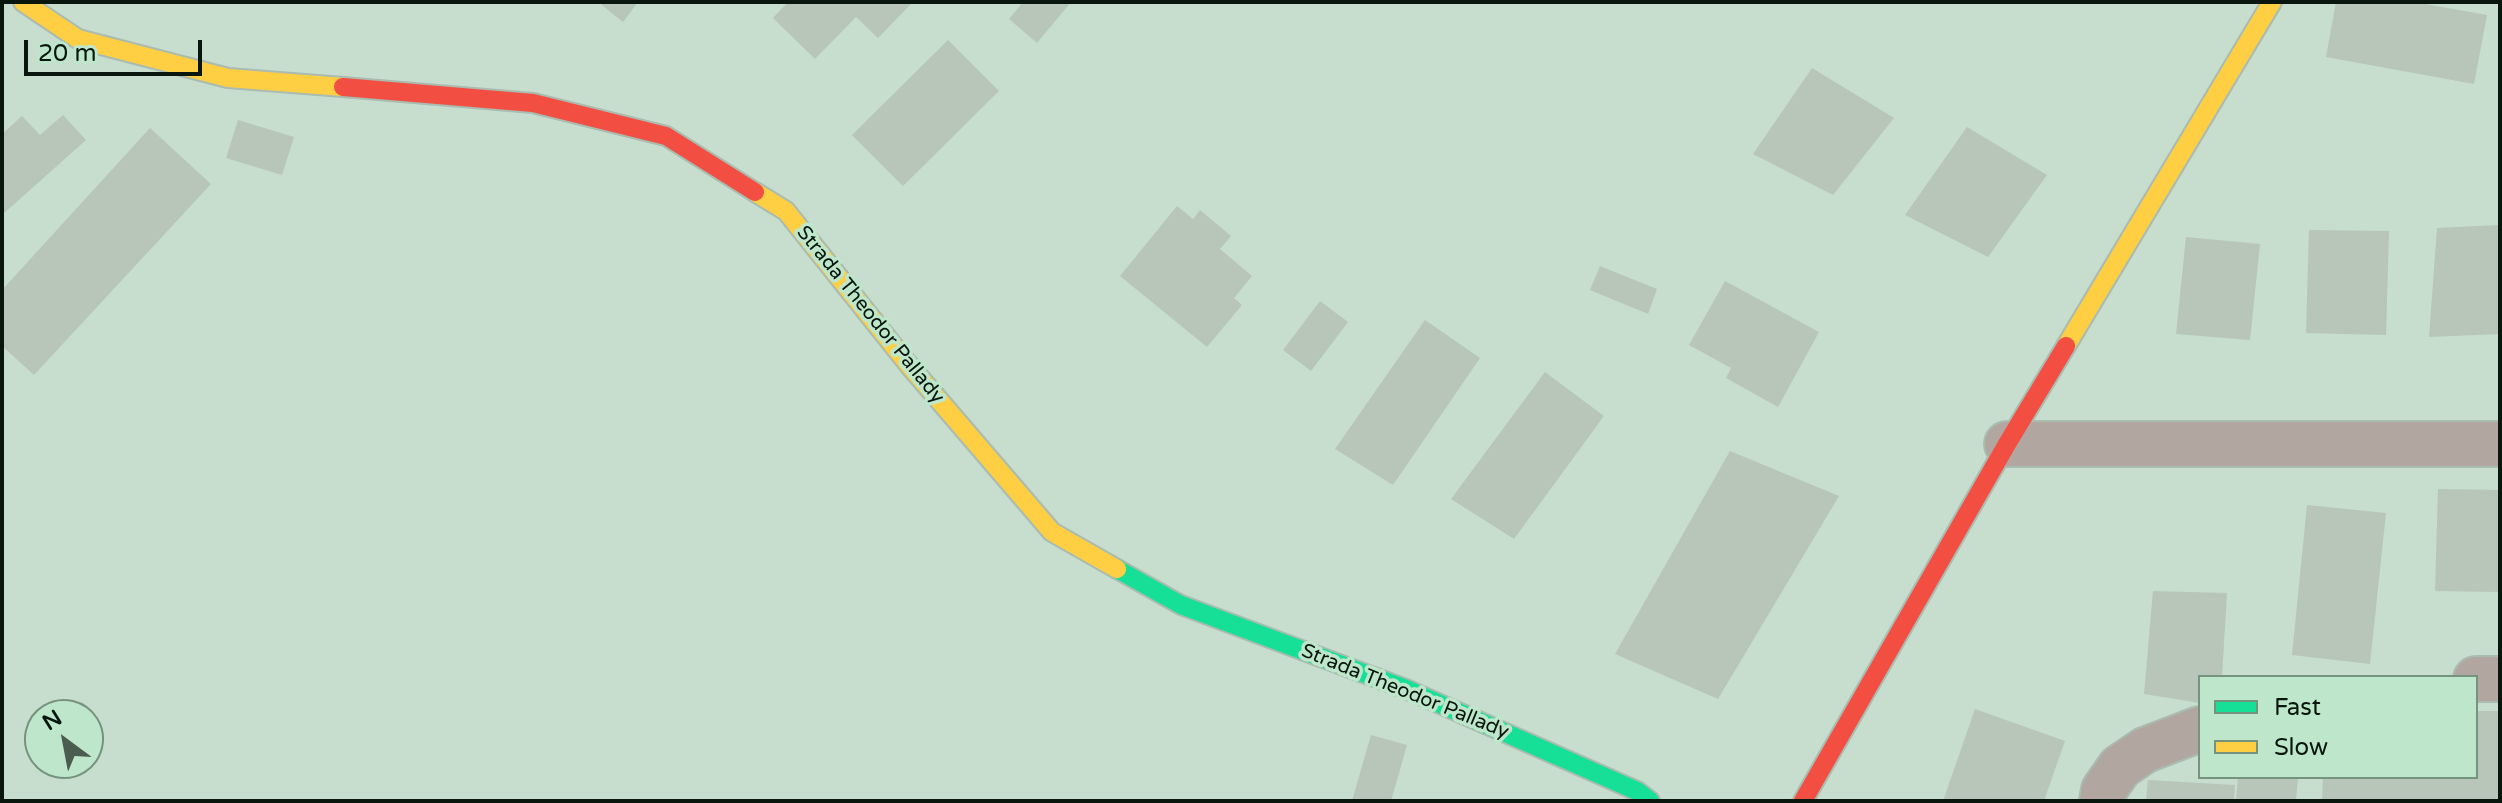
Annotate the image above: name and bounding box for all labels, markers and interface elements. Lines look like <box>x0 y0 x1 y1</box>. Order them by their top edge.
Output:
scale bar <box>28 24 206 74</box>
text: 20 m <box>38 39 96 68</box>
street label: Strada Theodor Pallady <box>791 221 949 409</box>
street label: Strada Theodor Pallady <box>1298 639 1512 745</box>
legend <box>2198 675 2478 779</box>
text: Fast <box>2274 693 2321 722</box>
north arrow <box>24 699 104 779</box>
text: N <box>38 705 67 736</box>
text: Slow <box>2274 733 2328 762</box>

